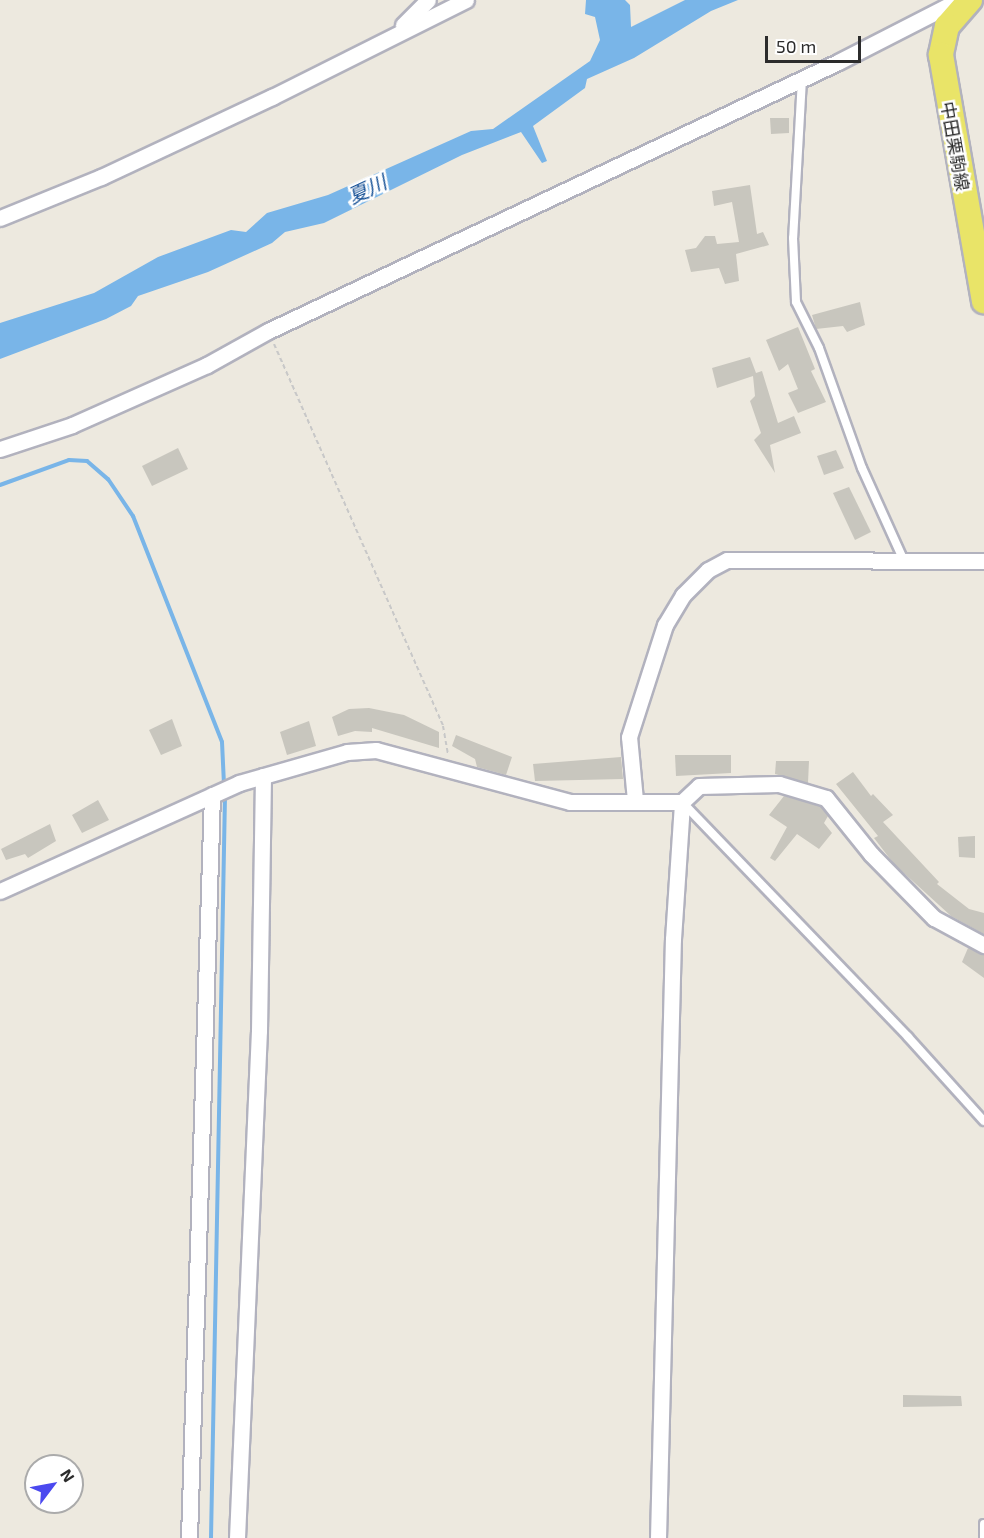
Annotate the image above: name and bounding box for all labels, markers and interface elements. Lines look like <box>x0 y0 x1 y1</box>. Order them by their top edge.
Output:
scale bar <box>768 24 864 62</box>
text: 50 m <box>776 35 816 57</box>
street label: 中田栗駒線 <box>937 100 973 192</box>
water label: 夏川 <box>344 170 390 208</box>
north arrow <box>24 1454 84 1514</box>
text: N <box>57 1465 79 1485</box>

